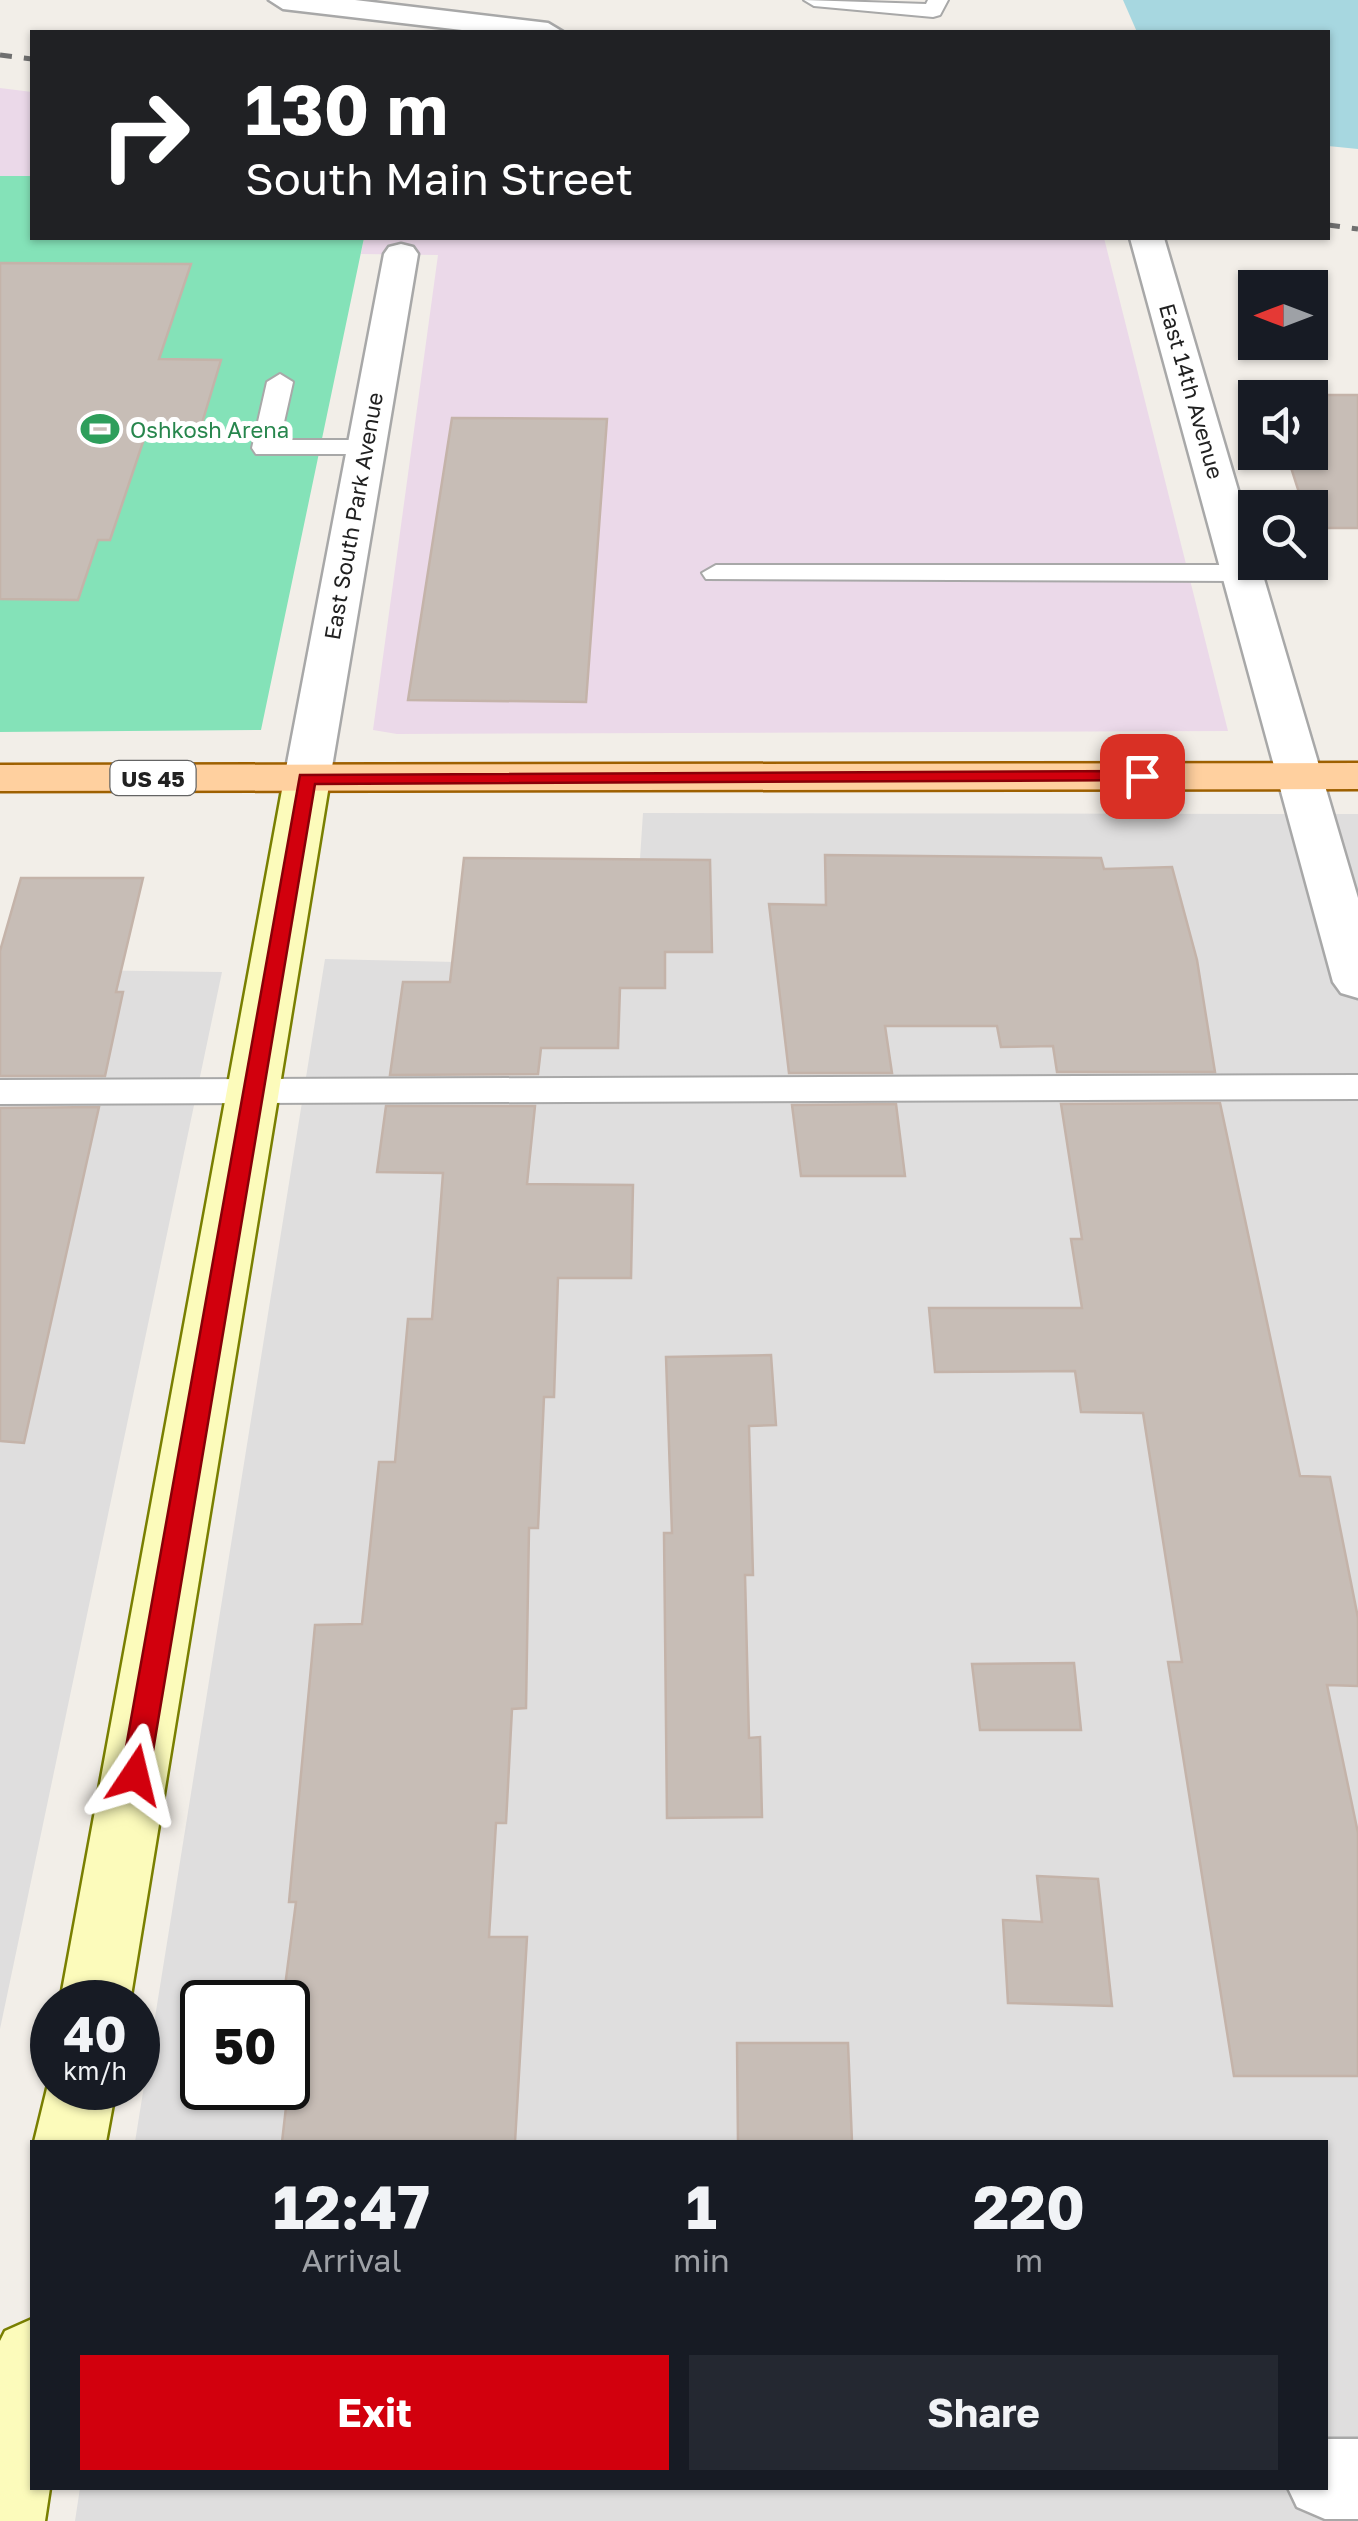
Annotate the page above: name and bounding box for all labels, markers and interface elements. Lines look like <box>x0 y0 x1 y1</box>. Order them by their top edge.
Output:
text: 130 m <box>245 66 448 150</box>
icon: right <box>80 70 210 200</box>
text: South Main Street <box>245 151 633 205</box>
north arrow <box>1238 270 1328 360</box>
map controls <box>1238 270 1328 580</box>
street label: East 14th Avenue <box>1154 300 1230 482</box>
button: sound <box>1238 380 1328 470</box>
street label: East South Park Avenue <box>318 390 388 642</box>
sports icon: Oshkosh Arena <box>79 408 121 450</box>
place label: Oshkosh Arena <box>130 416 289 443</box>
button: search <box>1238 490 1328 580</box>
pin <box>1100 734 1185 819</box>
icon: arrive <box>1115 749 1170 804</box>
road number: US 45 <box>110 761 196 795</box>
position arrow <box>83 1723 187 1827</box>
speed limit sign: 50 <box>180 1980 310 2110</box>
text: 40 <box>63 2003 127 2063</box>
text: km/h <box>63 2055 127 2086</box>
text: 12:47 <box>273 2170 430 2242</box>
text: 1 <box>686 2170 717 2242</box>
text: 220 <box>973 2170 1085 2242</box>
text: Arrival <box>301 2241 402 2279</box>
text: min <box>673 2241 730 2279</box>
text: m <box>1015 2241 1043 2279</box>
button: Exit <box>80 2355 669 2470</box>
button: Share <box>689 2355 1278 2470</box>

